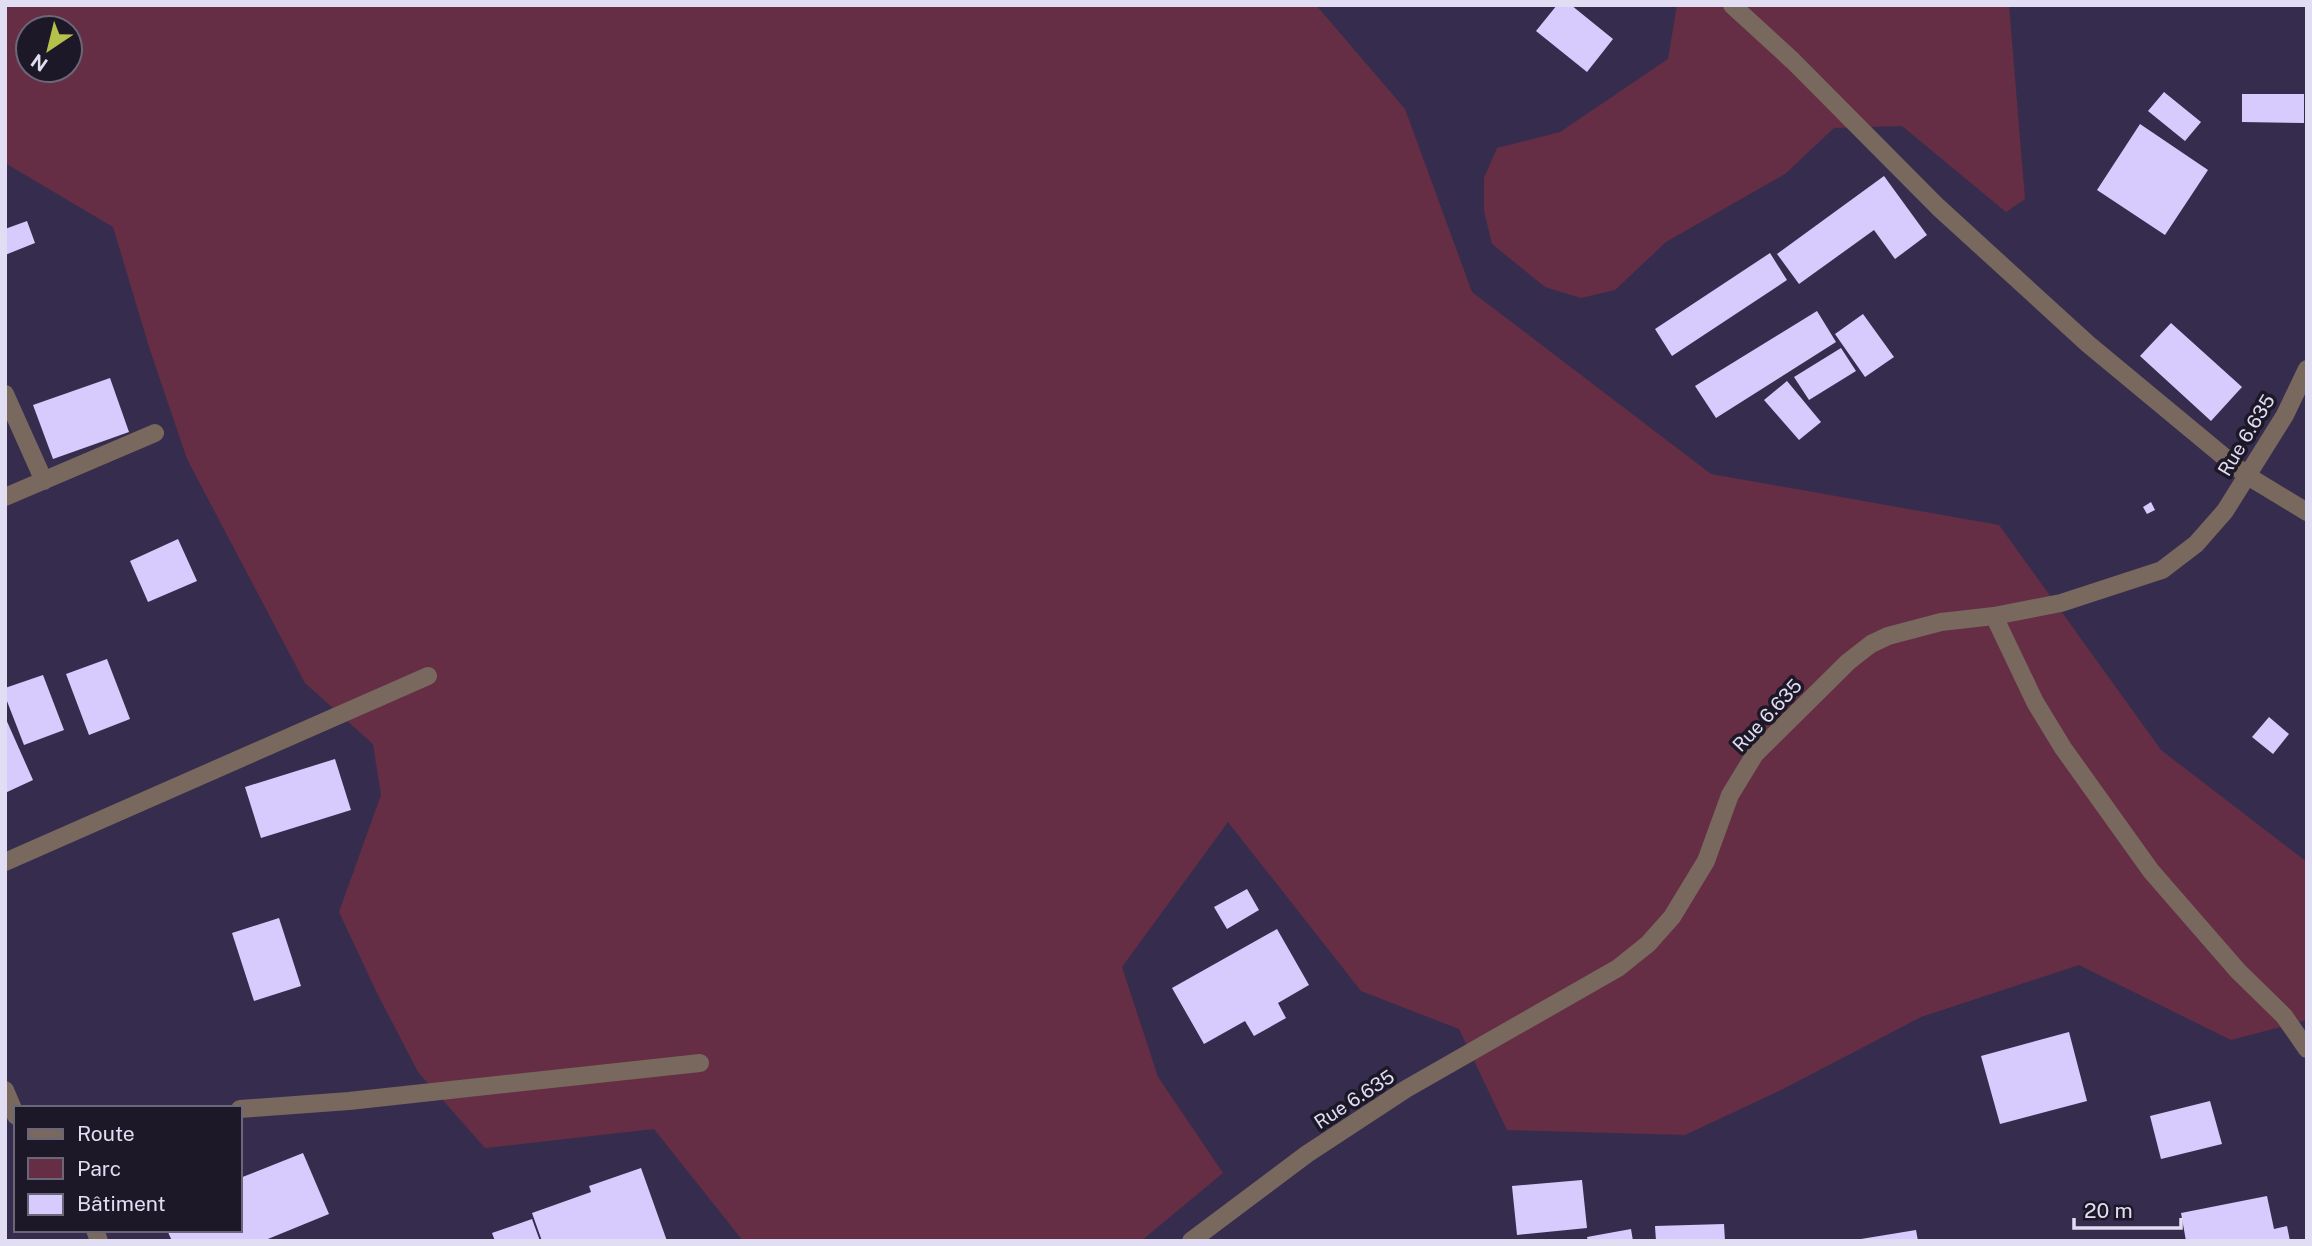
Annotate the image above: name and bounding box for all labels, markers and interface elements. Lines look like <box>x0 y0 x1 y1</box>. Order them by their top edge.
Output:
north arrow <box>14 14 84 84</box>
text: N <box>27 50 52 76</box>
street label: Rue 6.635 <box>2213 390 2279 480</box>
street label: Rue 6.635 <box>1728 674 1806 756</box>
street label: Rue 6.635 <box>1310 1065 1398 1133</box>
legend <box>14 1106 242 1232</box>
text: Route <box>77 1121 135 1146</box>
text: Parc <box>77 1156 121 1181</box>
scale bar <box>2074 1186 2181 1230</box>
text: Bâtiment <box>77 1191 166 1216</box>
text: 20 m <box>2084 1198 2133 1223</box>

